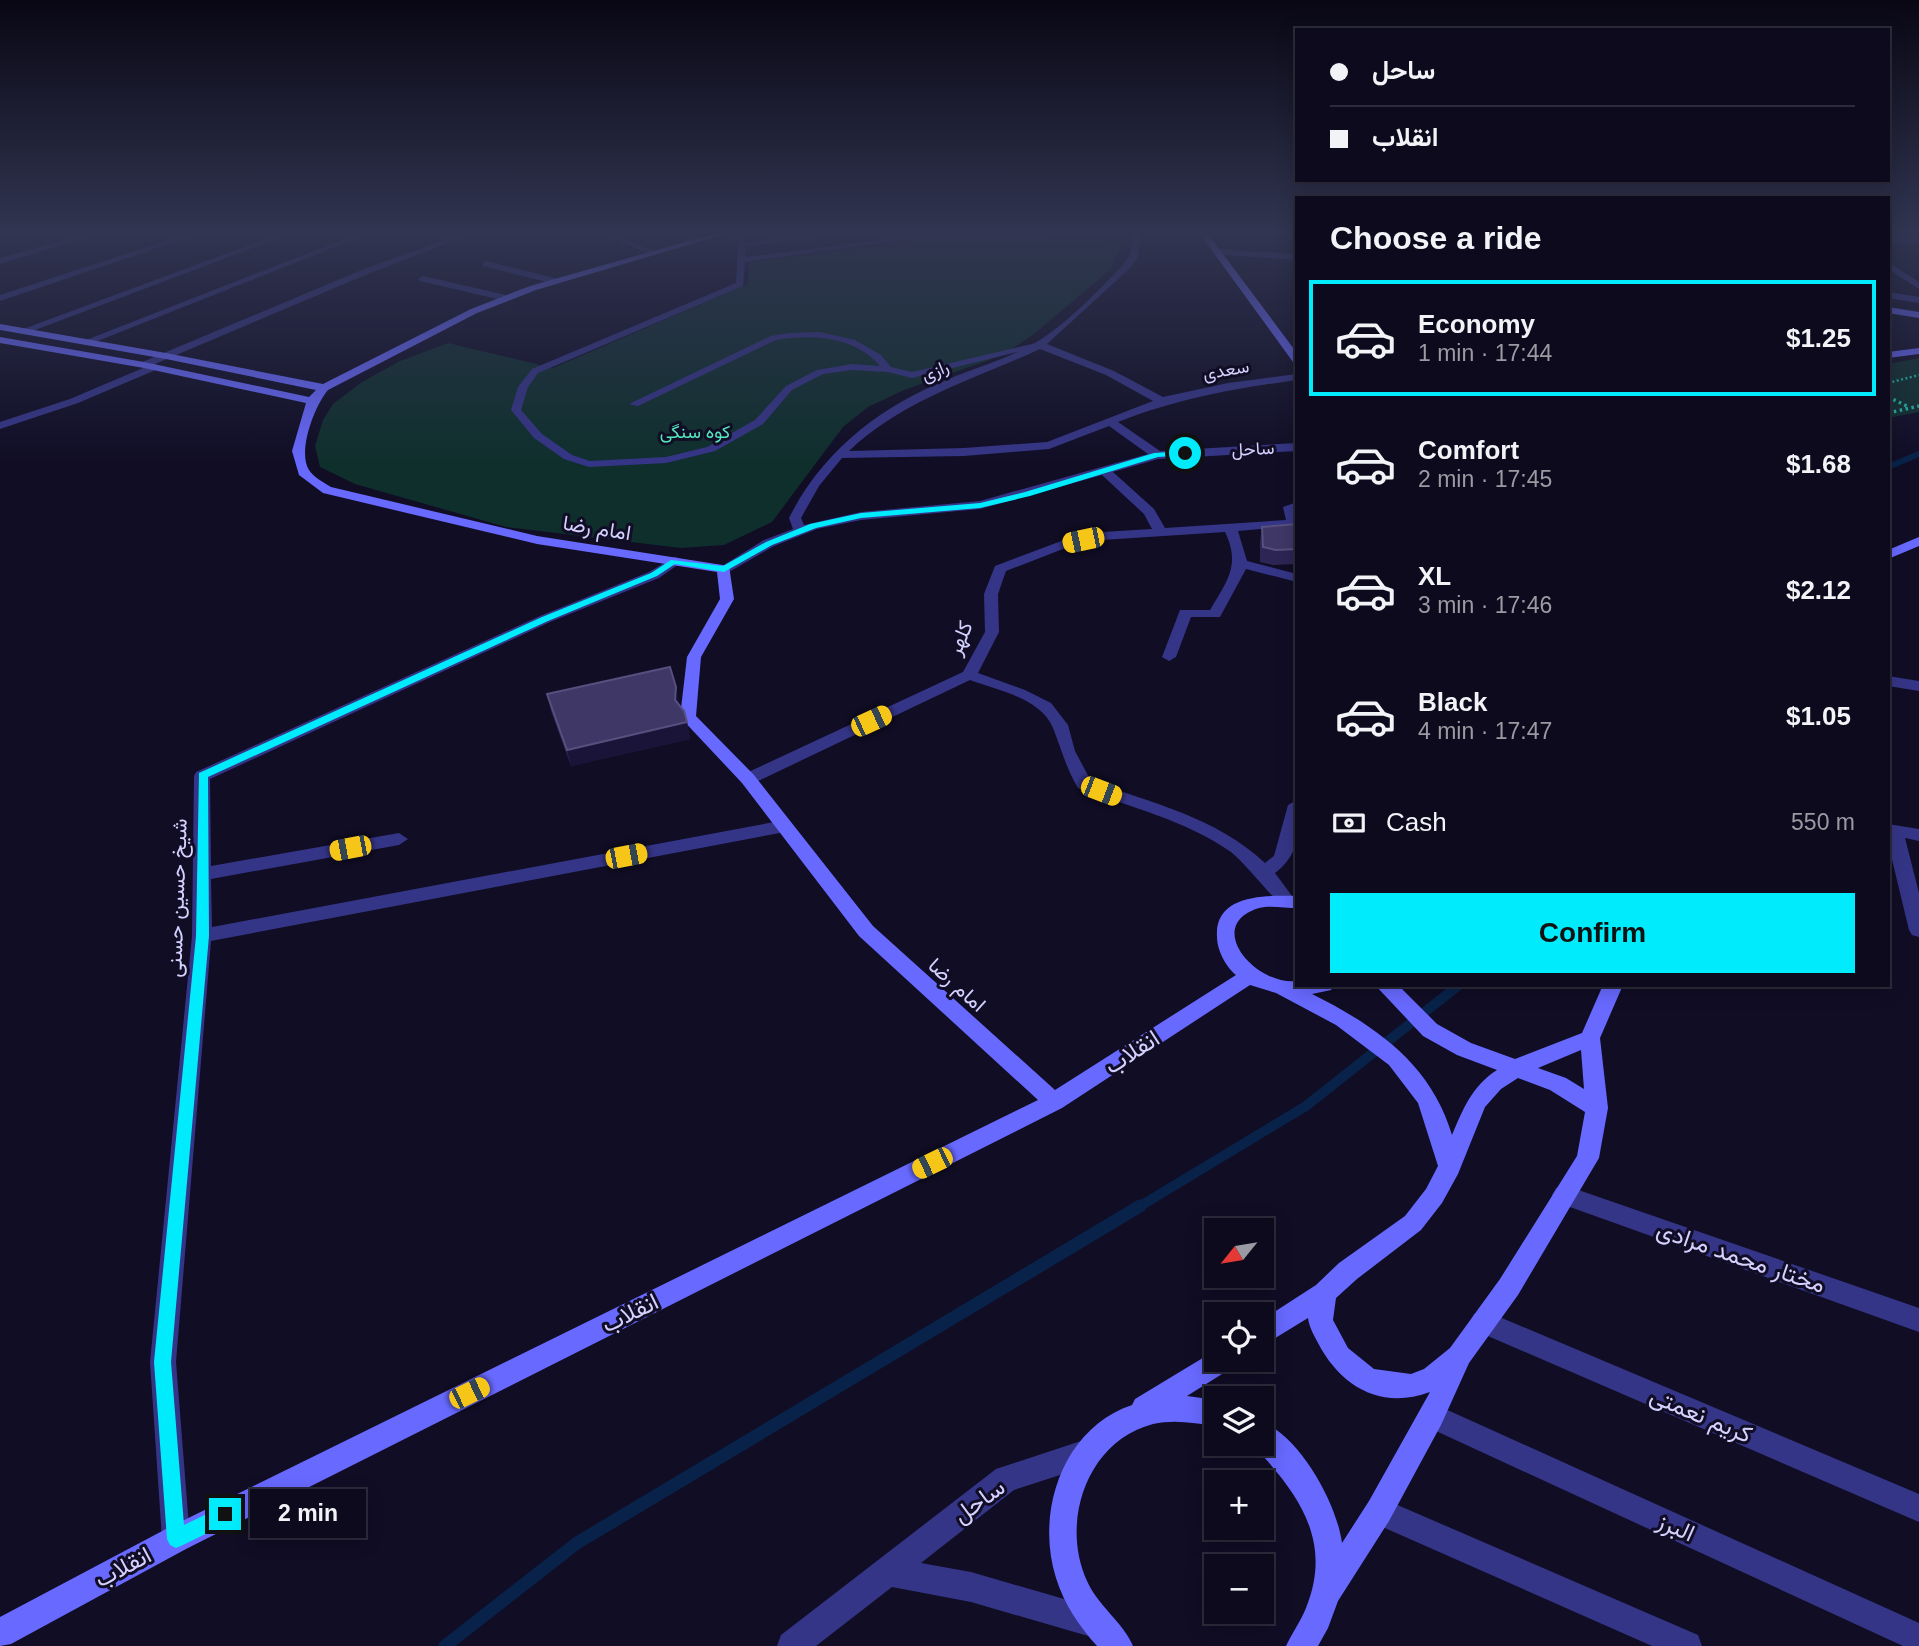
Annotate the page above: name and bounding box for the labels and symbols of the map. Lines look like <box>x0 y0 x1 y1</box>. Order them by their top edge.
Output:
street label: رازی <box>918 356 952 387</box>
street label: سعدی <box>1201 356 1251 385</box>
park label: کوه سنگی <box>660 422 730 443</box>
route start <box>1169 437 1201 469</box>
street label: ساحل <box>1231 438 1275 461</box>
street label: امام رضا <box>561 511 633 547</box>
car <box>1061 525 1106 555</box>
street label: کلهر <box>942 617 979 660</box>
car <box>848 703 895 739</box>
car <box>1078 774 1125 808</box>
street label: شیخ حسین حسنی <box>162 818 194 978</box>
car <box>328 834 373 862</box>
car <box>604 842 649 870</box>
street label: امام رضا <box>922 953 990 1018</box>
street label: انقلاب <box>1099 1024 1165 1080</box>
car <box>909 1144 956 1182</box>
street label: مختار محمد مرادی <box>1653 1215 1829 1300</box>
north arrow <box>1204 1218 1274 1288</box>
street label: انقلاب <box>597 1287 663 1339</box>
car <box>446 1374 493 1412</box>
street label: کریم نعمتی <box>1645 1381 1756 1451</box>
street label: ساحل <box>948 1473 1010 1529</box>
callout: 2 min <box>250 1490 365 1538</box>
route end <box>209 1498 241 1530</box>
street label: البرز <box>1652 1506 1699 1548</box>
street label: انقلاب <box>90 1541 156 1593</box>

